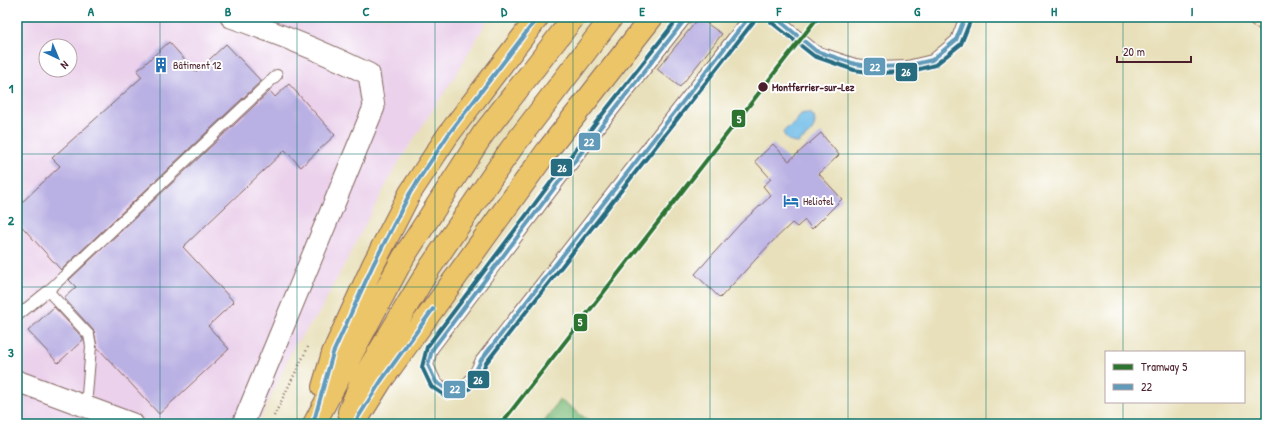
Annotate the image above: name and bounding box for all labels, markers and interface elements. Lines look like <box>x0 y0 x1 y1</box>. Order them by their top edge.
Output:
text: A <box>88 2 95 20</box>
text: B <box>225 2 232 20</box>
text: C <box>362 2 370 20</box>
text: D <box>501 2 508 20</box>
text: E <box>639 2 645 20</box>
text: F <box>776 2 783 20</box>
text: G <box>914 2 921 20</box>
text: H <box>1051 2 1057 20</box>
text: I <box>1190 2 1194 20</box>
north arrow <box>38 38 78 78</box>
scale bar <box>1117 38 1191 64</box>
text: 20 m <box>1123 43 1145 60</box>
building icon: Bâtiment 12 <box>152 56 170 74</box>
line badge: 22 <box>863 57 886 76</box>
text: N <box>58 58 72 72</box>
place label: Bâtiment 12 <box>173 58 221 72</box>
text: 22 <box>870 60 881 74</box>
line badge: 26 <box>895 62 918 82</box>
text: 26 <box>901 65 911 79</box>
text: 1 <box>9 79 14 97</box>
marker: Montferrier-sur-Lez <box>756 80 770 94</box>
place label: Montferrier-sur-Lez <box>772 80 855 94</box>
line badge: 5 <box>731 109 746 128</box>
text: 5 <box>737 112 742 126</box>
line badge: 22 <box>578 132 601 151</box>
text: 22 <box>584 135 595 149</box>
line badge: 26 <box>550 158 573 177</box>
text: 26 <box>557 161 567 175</box>
hotel icon: Heliotel <box>782 192 800 210</box>
place label: Heliotel <box>803 194 834 208</box>
text: 2 <box>8 211 15 229</box>
line badge: 5 <box>573 313 588 332</box>
text: 5 <box>578 315 583 329</box>
text: 3 <box>8 343 14 361</box>
legend <box>1105 351 1245 403</box>
text: Tramway 5 <box>1141 358 1187 375</box>
line badge: 26 <box>467 370 490 389</box>
text: 26 <box>473 373 483 387</box>
text: 22 <box>1141 378 1153 395</box>
line badge: 22 <box>443 380 466 399</box>
text: 22 <box>450 382 461 396</box>

